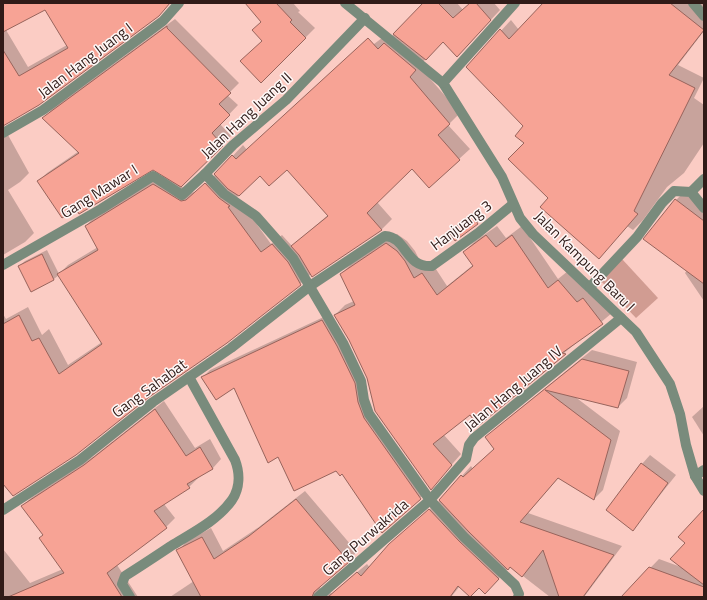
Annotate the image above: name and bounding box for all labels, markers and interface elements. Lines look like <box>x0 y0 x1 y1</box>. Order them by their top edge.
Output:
street label: Jalan Hang Juang I <box>33 17 137 103</box>
street label: Jalan Hang Juang II <box>195 67 297 163</box>
street label: Gang Mawar I <box>56 158 142 224</box>
street label: Hanjuang 3 <box>425 194 497 256</box>
street label: Jalan Kampung Baru I <box>529 205 641 317</box>
street label: Jalan Hang Juang IV <box>459 340 567 436</box>
street label: Gang Sahabat <box>107 352 192 423</box>
street label: Gang Purwakrida <box>317 493 414 581</box>

